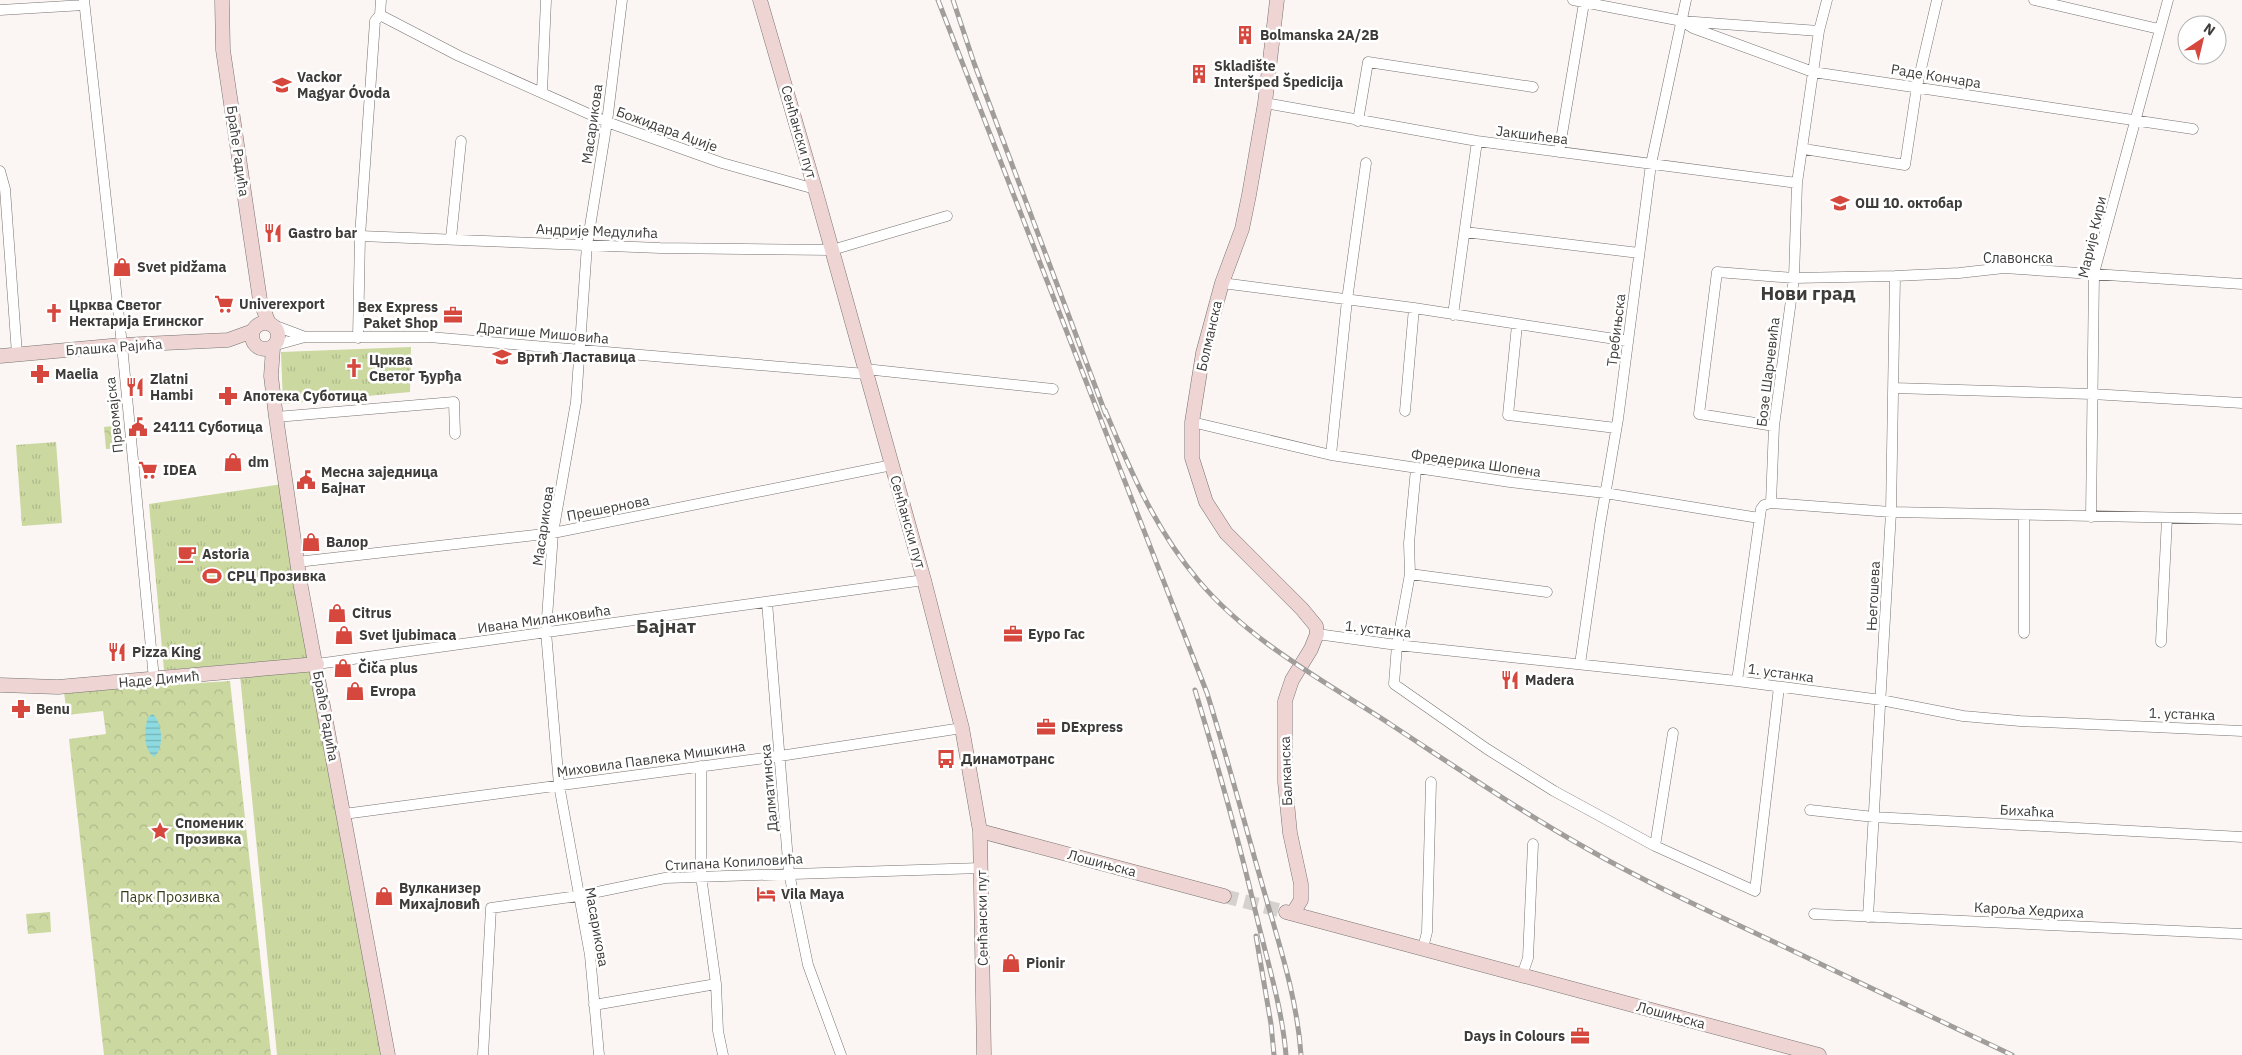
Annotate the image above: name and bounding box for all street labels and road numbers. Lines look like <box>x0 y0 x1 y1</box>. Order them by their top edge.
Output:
street label: Раде Кончара <box>1890 60 1983 92</box>
street label: Масарикова <box>578 82 607 165</box>
street label: Сенћански пут <box>777 83 821 181</box>
street label: Божидара Аџије <box>614 102 720 156</box>
street label: Браће Радића <box>223 104 253 198</box>
street label: Јакшићева <box>1495 122 1570 148</box>
street label: Марије Кири <box>2074 194 2110 280</box>
street label: Андрије Медулића <box>536 220 659 242</box>
street label: Славонска <box>1983 249 2054 267</box>
street label: Требињска <box>1603 292 1629 367</box>
street label: Болманска <box>1192 298 1226 373</box>
street label: Бозе Шарчевића <box>1752 316 1784 428</box>
street label: Драгише Мишовића <box>476 318 610 348</box>
street label: Блашка Рајића <box>65 335 163 359</box>
street label: Првомајска <box>101 376 127 454</box>
street label: Фредерика Шопена <box>1410 445 1543 481</box>
street label: Сенћански пут <box>886 473 930 571</box>
street label: Масарикова <box>529 484 558 567</box>
street label: Прешернова <box>565 491 651 525</box>
street label: Његошева <box>1862 560 1884 631</box>
street label: Ивана Миланковића <box>476 601 612 637</box>
street label: 1. устанка <box>1344 617 1413 641</box>
street label: 1. устанка <box>1747 659 1816 687</box>
street label: Наде Димић <box>118 666 200 692</box>
street label: Браће Радића <box>309 669 343 763</box>
street label: 1. устанка <box>2148 704 2216 724</box>
street label: Балканска <box>1276 735 1296 806</box>
street label: Миховила Павлека Мишкина <box>555 737 747 781</box>
street label: Далматинска <box>756 743 782 832</box>
street label: Бихаћка <box>1999 801 2055 821</box>
street label: Лошињска <box>1066 845 1139 881</box>
street label: Стипана Копиловића <box>664 849 804 875</box>
street label: Сенћански пут <box>972 869 992 966</box>
street label: Масарикова <box>581 886 613 969</box>
street label: Кароља Хедриха <box>1974 898 2085 922</box>
street label: Лошињска <box>1635 997 1708 1033</box>

